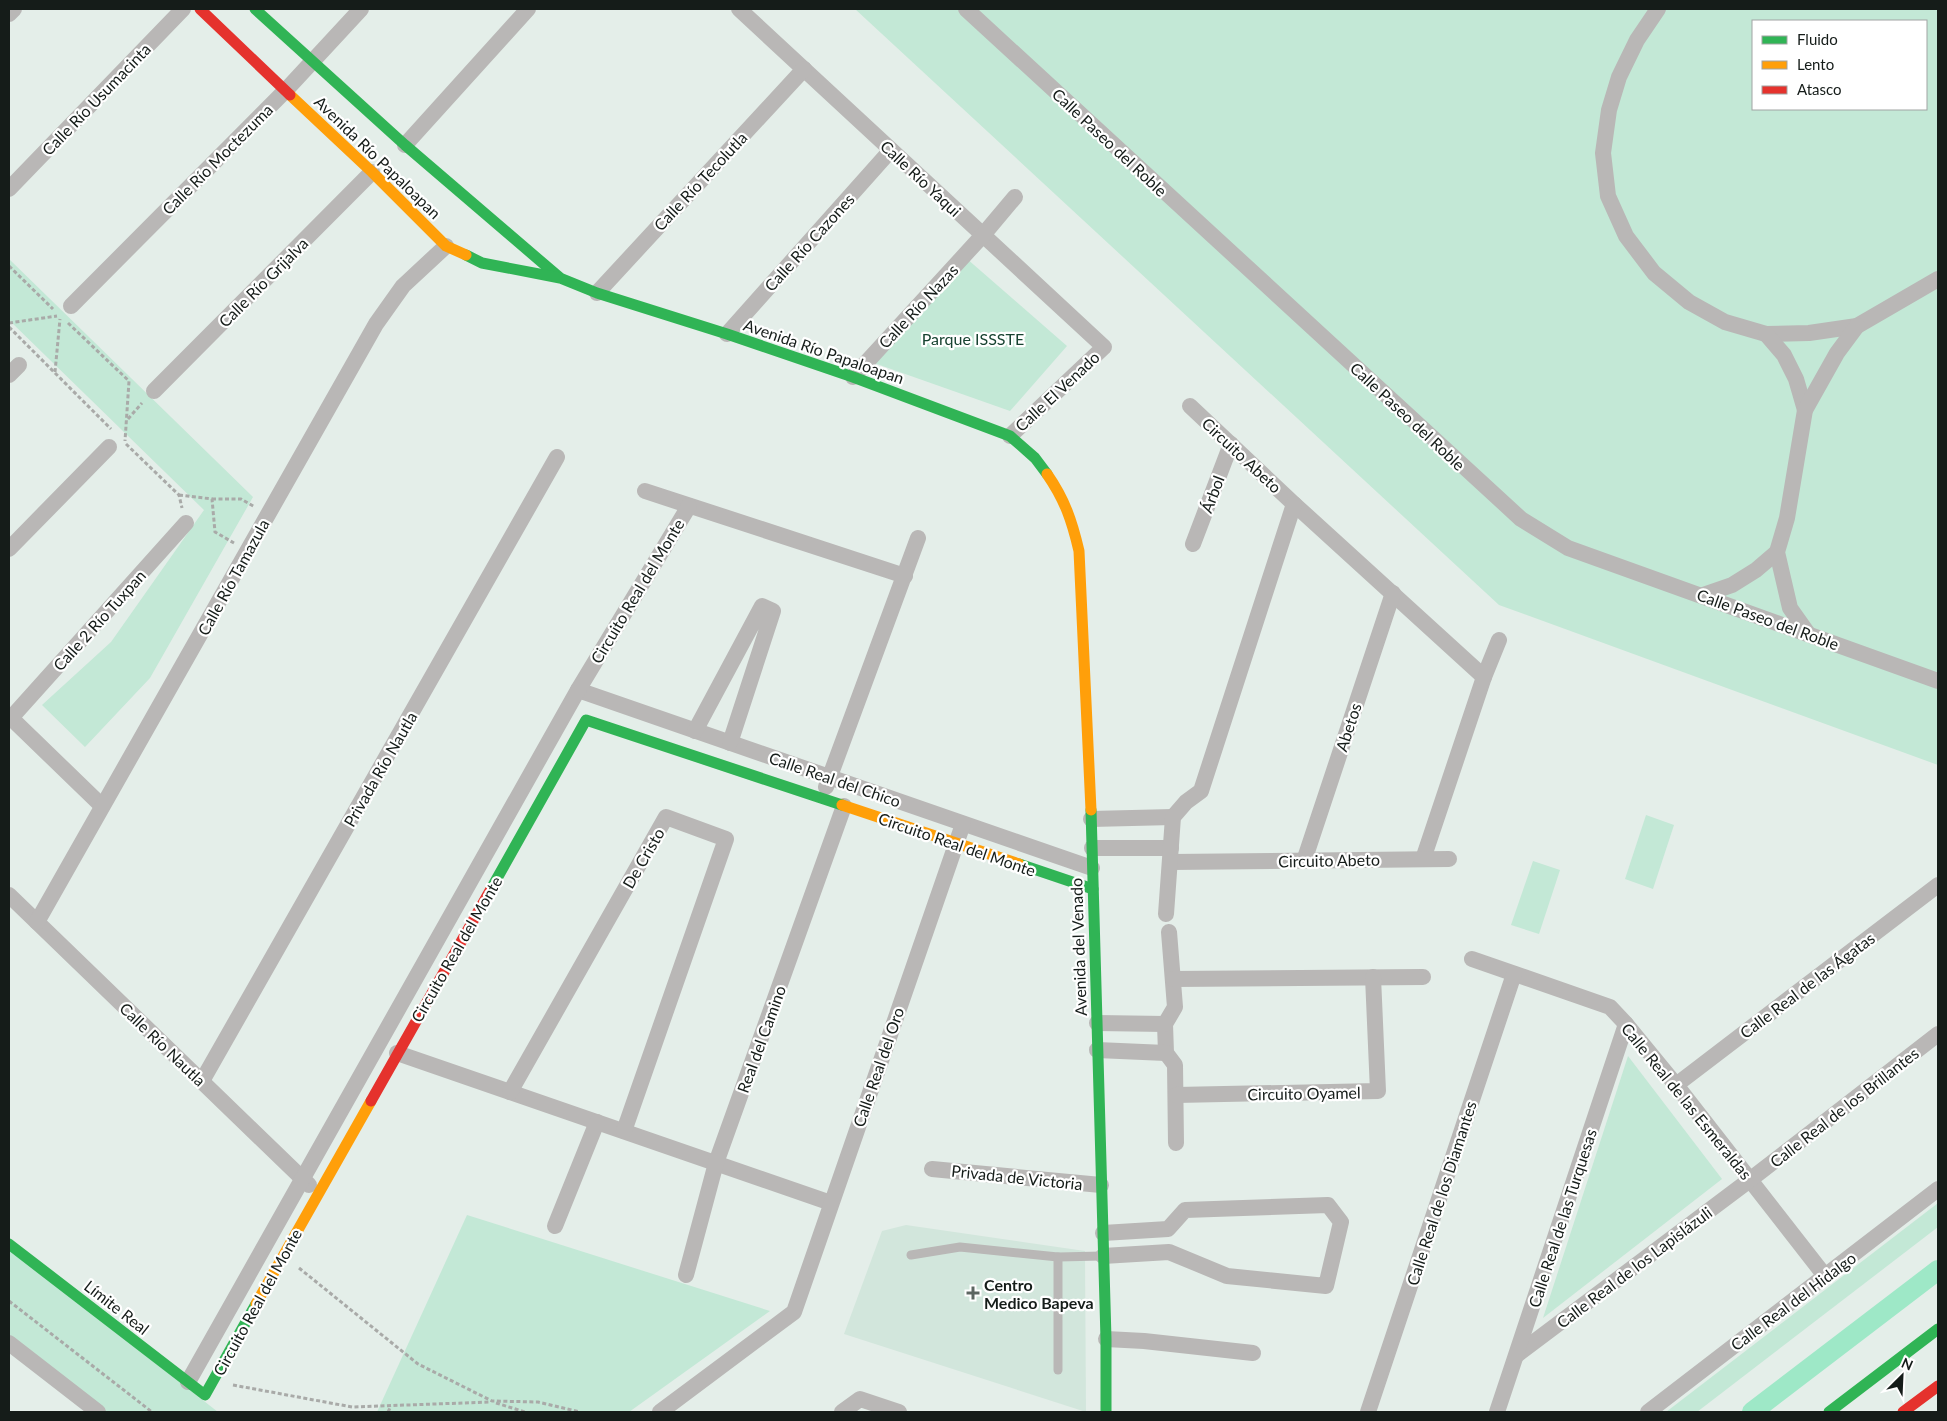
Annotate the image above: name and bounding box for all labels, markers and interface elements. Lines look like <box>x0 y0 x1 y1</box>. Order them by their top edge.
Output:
legend <box>1752 20 1927 110</box>
text: Fluido <box>1797 30 1838 48</box>
street label: Calle Río Usumacinta <box>38 39 154 159</box>
text: Lento <box>1797 55 1834 73</box>
text: Atasco <box>1797 80 1842 98</box>
street label: Calle Paseo del Roble <box>1049 84 1171 200</box>
street label: Avenida Río Papaloapan <box>311 92 445 222</box>
street label: Calle Río Moctezuma <box>158 100 276 218</box>
street label: Calle Río Tecolutla <box>649 128 751 234</box>
street label: Calle Río Yaqui <box>877 136 965 220</box>
street label: Calle Río Cazones <box>760 189 858 295</box>
street label: Calle Río Grijalva <box>214 233 312 331</box>
street label: Calle Río Nazas <box>874 260 962 352</box>
street label: Avenida Río Papaloapan <box>741 315 907 387</box>
park label: Parque ISSSTE <box>922 329 1024 348</box>
street label: Calle El Venado <box>1011 347 1103 435</box>
street label: Calle Paseo del Roble <box>1347 358 1469 474</box>
street label: Circuito Abeto <box>1198 413 1286 497</box>
street label: Árbol <box>1196 473 1228 515</box>
street label: Circuito Real del Monte <box>586 515 688 667</box>
street label: Calle Río Tamazula <box>193 516 273 638</box>
street label: Calle 2 Río Tuxpan <box>49 566 149 674</box>
street label: Calle Paseo del Roble <box>1694 584 1842 654</box>
street label: Abetos <box>1331 700 1365 754</box>
street label: Privada Río Nautla <box>339 708 421 830</box>
street label: Calle Real del Chico <box>767 748 903 810</box>
street label: Circuito Real del Monte <box>876 808 1038 880</box>
street label: De Cristo <box>618 824 668 892</box>
street label: Circuito Abeto <box>1278 850 1380 870</box>
street label: Circuito Real del Monte <box>407 873 505 1025</box>
street label: Avenida del Venado <box>1066 878 1090 1016</box>
street label: Calle Real de las Ágatas <box>1736 928 1878 1042</box>
street label: Real del Camino <box>733 983 789 1095</box>
street label: Calle Río Nautla <box>116 998 210 1090</box>
street label: Calle Real del Oro <box>849 1005 907 1129</box>
street label: Calle Real de las Esmeraldas <box>1618 1019 1756 1183</box>
street label: Calle Real de los Brillantes <box>1766 1043 1922 1171</box>
street label: Circuito Oyamel <box>1247 1083 1361 1103</box>
street label: Calle Real de los Diamantes <box>1402 1098 1480 1288</box>
street label: Calle Real de las Turquesas <box>1524 1126 1600 1310</box>
street label: Privada de Victoria <box>950 1161 1084 1193</box>
street label: Calle Real de los Lapislázuli <box>1553 1202 1715 1332</box>
street label: Circuito Real del Monte <box>209 1225 305 1379</box>
street label: Calle Real del Hidalgo <box>1727 1248 1859 1354</box>
place label: Centro Medico Bapeva <box>984 1275 1094 1312</box>
street label: Límite Real <box>81 1276 153 1338</box>
marker: Centro Medico Bapeva <box>966 1286 980 1300</box>
north arrow <box>1877 1351 1927 1401</box>
text: N <box>1899 1354 1916 1374</box>

